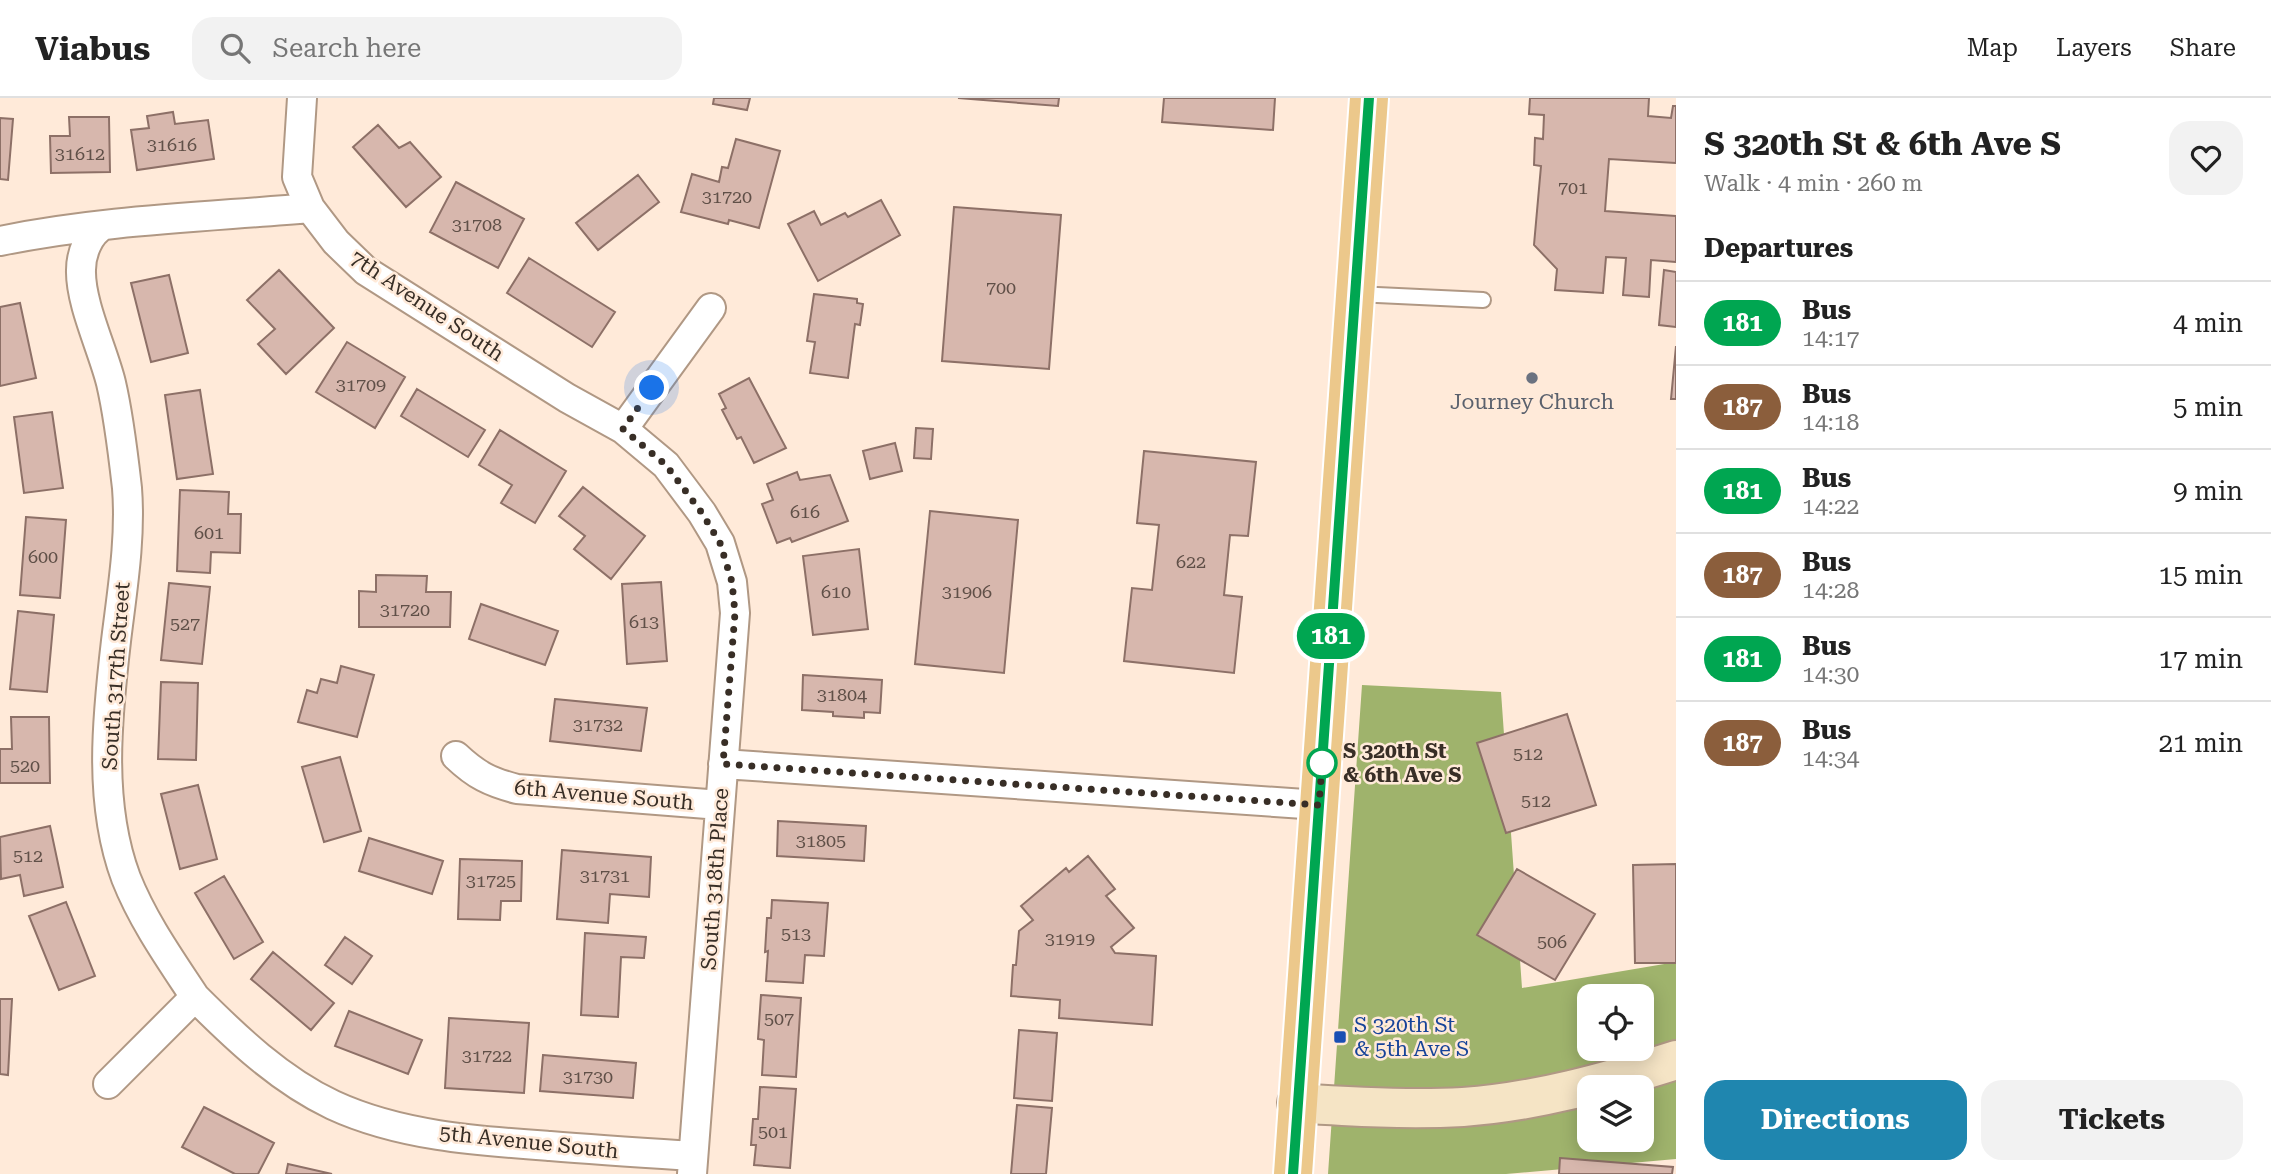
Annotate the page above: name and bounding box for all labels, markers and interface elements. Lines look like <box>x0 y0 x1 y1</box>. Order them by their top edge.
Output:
search box <box>192 17 682 80</box>
text: Viabus <box>35 29 150 68</box>
icon: search <box>216 29 254 67</box>
text: Search here <box>272 33 421 63</box>
text: Map <box>1967 34 2018 62</box>
text: Layers <box>2056 34 2132 62</box>
text: Share <box>2170 34 2236 62</box>
button: heart <box>2169 121 2243 195</box>
text: S 320th St & 6th Ave S <box>1704 124 2061 163</box>
house number: 31616 <box>147 134 197 155</box>
house number: 31612 <box>55 143 105 164</box>
text: Walk · 4 min · 260 m <box>1704 170 1923 197</box>
house number: 701 <box>1558 177 1588 198</box>
house number: 31720 <box>702 186 752 207</box>
house number: 31708 <box>452 214 502 235</box>
text: Departures <box>1704 233 1853 263</box>
street label: 7th Avenue South <box>346 246 509 366</box>
house number: 700 <box>986 277 1016 298</box>
text: Bus <box>1802 295 1851 325</box>
text: 4 min <box>2173 308 2243 338</box>
text: 181 <box>1722 309 1763 337</box>
text: 14:17 <box>1802 325 1859 352</box>
your location <box>634 370 669 405</box>
marker: Journey Church <box>1524 370 1540 386</box>
house number: 31709 <box>336 374 386 395</box>
text: Bus <box>1802 379 1851 409</box>
place label: Journey Church <box>1450 390 1614 414</box>
text: 5 min <box>2173 392 2243 422</box>
text: 187 <box>1722 393 1763 421</box>
text: 14:18 <box>1802 409 1859 436</box>
text: Bus <box>1802 463 1851 493</box>
text: 9 min <box>2173 476 2243 506</box>
text: 181 <box>1722 477 1763 505</box>
text: 14:22 <box>1802 493 1859 520</box>
house number: 616 <box>790 501 820 522</box>
house number: 601 <box>194 522 224 543</box>
house number: 600 <box>28 546 58 567</box>
text: Bus <box>1802 547 1851 577</box>
house number: 622 <box>1176 551 1206 572</box>
text: 15 min <box>2159 560 2243 590</box>
text: 187 <box>1722 561 1763 589</box>
text: 14:28 <box>1802 577 1859 604</box>
street label: South 317th Street <box>97 581 135 771</box>
house number: 610 <box>821 581 851 602</box>
house number: 31906 <box>942 581 992 602</box>
house number: 31720 <box>380 599 430 620</box>
house number: 613 <box>629 611 659 632</box>
house number: 527 <box>170 613 200 634</box>
line badge: 181 <box>1291 613 1371 659</box>
text: 181 <box>1311 622 1351 650</box>
text: Bus <box>1802 631 1851 661</box>
text: 17 min <box>2159 644 2243 674</box>
text: 181 <box>1722 645 1763 673</box>
text: 14:30 <box>1802 661 1859 688</box>
house number: 31804 <box>817 684 867 705</box>
house number: 31732 <box>573 714 623 735</box>
text: Bus <box>1802 715 1851 745</box>
text: 21 min <box>2159 728 2243 758</box>
text: 187 <box>1722 729 1763 757</box>
place label: S 320th St & 6th Ave S <box>1343 739 1461 787</box>
house number: 512 <box>1513 743 1543 764</box>
text: 14:34 <box>1802 745 1859 772</box>
marker: S 320th St & 6th Ave S <box>1307 748 1337 778</box>
house number: 520 <box>10 755 40 776</box>
street label: 6th Avenue South <box>513 775 695 815</box>
street label: South 318th Place <box>697 787 733 971</box>
house number: 512 <box>1521 790 1551 811</box>
house number: 31805 <box>796 830 846 851</box>
house number: 512 <box>13 845 43 866</box>
house number: 31731 <box>580 865 630 886</box>
house number: 31725 <box>466 870 516 891</box>
house number: 513 <box>781 923 811 944</box>
house number: 31919 <box>1045 928 1095 949</box>
house number: 506 <box>1537 931 1567 952</box>
map controls <box>1577 984 1654 1152</box>
button: locate <box>1577 984 1654 1061</box>
house number: 507 <box>764 1008 794 1029</box>
place label: S 320th St & 5th Ave S <box>1354 1013 1469 1061</box>
marker: S 320th St & 5th Ave S <box>1332 1029 1348 1045</box>
house number: 31722 <box>462 1045 512 1066</box>
house number: 31730 <box>563 1066 613 1087</box>
button: layers <box>1577 1075 1654 1152</box>
button: Directions <box>1704 1080 1967 1160</box>
button: Tickets <box>1981 1080 2243 1160</box>
street label: 5th Avenue South <box>438 1121 620 1163</box>
house number: 501 <box>758 1121 788 1142</box>

